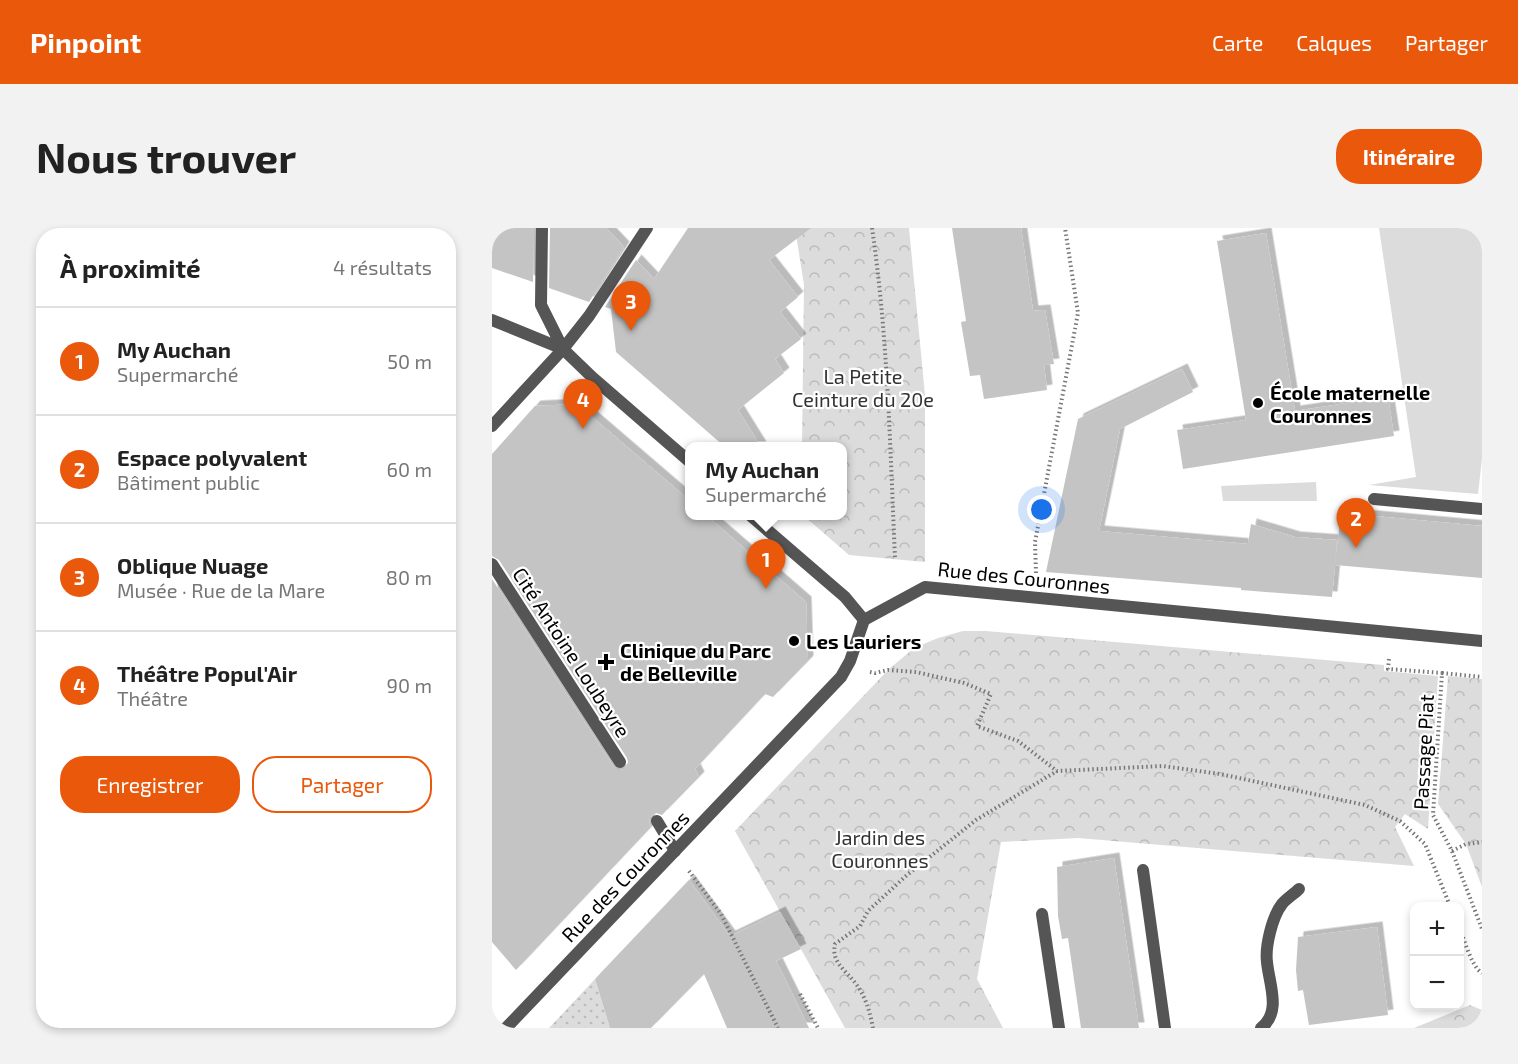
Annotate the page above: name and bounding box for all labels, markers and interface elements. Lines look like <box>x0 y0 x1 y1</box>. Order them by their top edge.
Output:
text: Pinpoint <box>30 25 141 59</box>
text: Carte <box>1212 30 1263 55</box>
text: Calques <box>1296 30 1372 55</box>
text: Partager <box>1405 30 1488 55</box>
button: Itinéraire <box>1336 129 1482 184</box>
text: Nous trouver <box>36 131 296 181</box>
text: À proximité <box>60 252 201 283</box>
text: 4 résultats <box>333 255 432 279</box>
pin: 3 <box>612 282 650 331</box>
text: My Auchan <box>117 336 231 362</box>
text: 1 <box>75 349 84 373</box>
text: 50 m <box>387 349 432 373</box>
text: Supermarché <box>117 362 238 386</box>
park label: La Petite Ceinture du 20e <box>792 364 934 411</box>
pin: 4 <box>564 380 602 429</box>
place label: École maternelle Couronnes <box>1270 380 1430 427</box>
marker: École maternelle Couronnes <box>1251 396 1265 410</box>
popup <box>685 442 847 520</box>
text: Espace polyvalent <box>117 444 307 470</box>
text: My Auchan <box>705 456 819 482</box>
text: 2 <box>74 457 85 481</box>
text: 60 m <box>387 457 432 481</box>
text: Bâtiment public <box>117 470 260 494</box>
text: Supermarché <box>705 482 827 506</box>
your location <box>1027 495 1056 524</box>
pin: 2 <box>1336 498 1376 548</box>
pin: 1 <box>746 540 786 589</box>
text: Oblique Nuage <box>117 552 268 578</box>
street label: Rue des Couronnes <box>937 556 1111 598</box>
street label: Cité Antoine Loubeyre <box>508 563 636 741</box>
text: 3 <box>74 565 85 589</box>
text: 80 m <box>386 565 432 589</box>
text: Musée · Rue de la Mare <box>117 578 325 602</box>
place label: Les Lauriers <box>806 629 921 653</box>
marker: Les Lauriers <box>787 634 801 648</box>
place label: Clinique du Parc de Belleville <box>620 638 771 685</box>
marker: Clinique du Parc de Belleville <box>597 653 615 671</box>
text: Théâtre Popul'Air <box>117 660 297 686</box>
text: 4 <box>73 673 86 697</box>
text: 90 m <box>387 673 432 697</box>
text: Théâtre <box>117 686 188 710</box>
street label: Passage Piat <box>1408 693 1438 810</box>
button: Enregistrer <box>60 756 240 813</box>
button: Partager <box>252 756 432 813</box>
street label: Rue des Couronnes <box>556 805 694 947</box>
park label: Jardin des Couronnes <box>831 825 929 872</box>
map controls <box>1410 902 1464 1010</box>
button: + <box>1410 902 1464 956</box>
button: − <box>1410 956 1464 1010</box>

